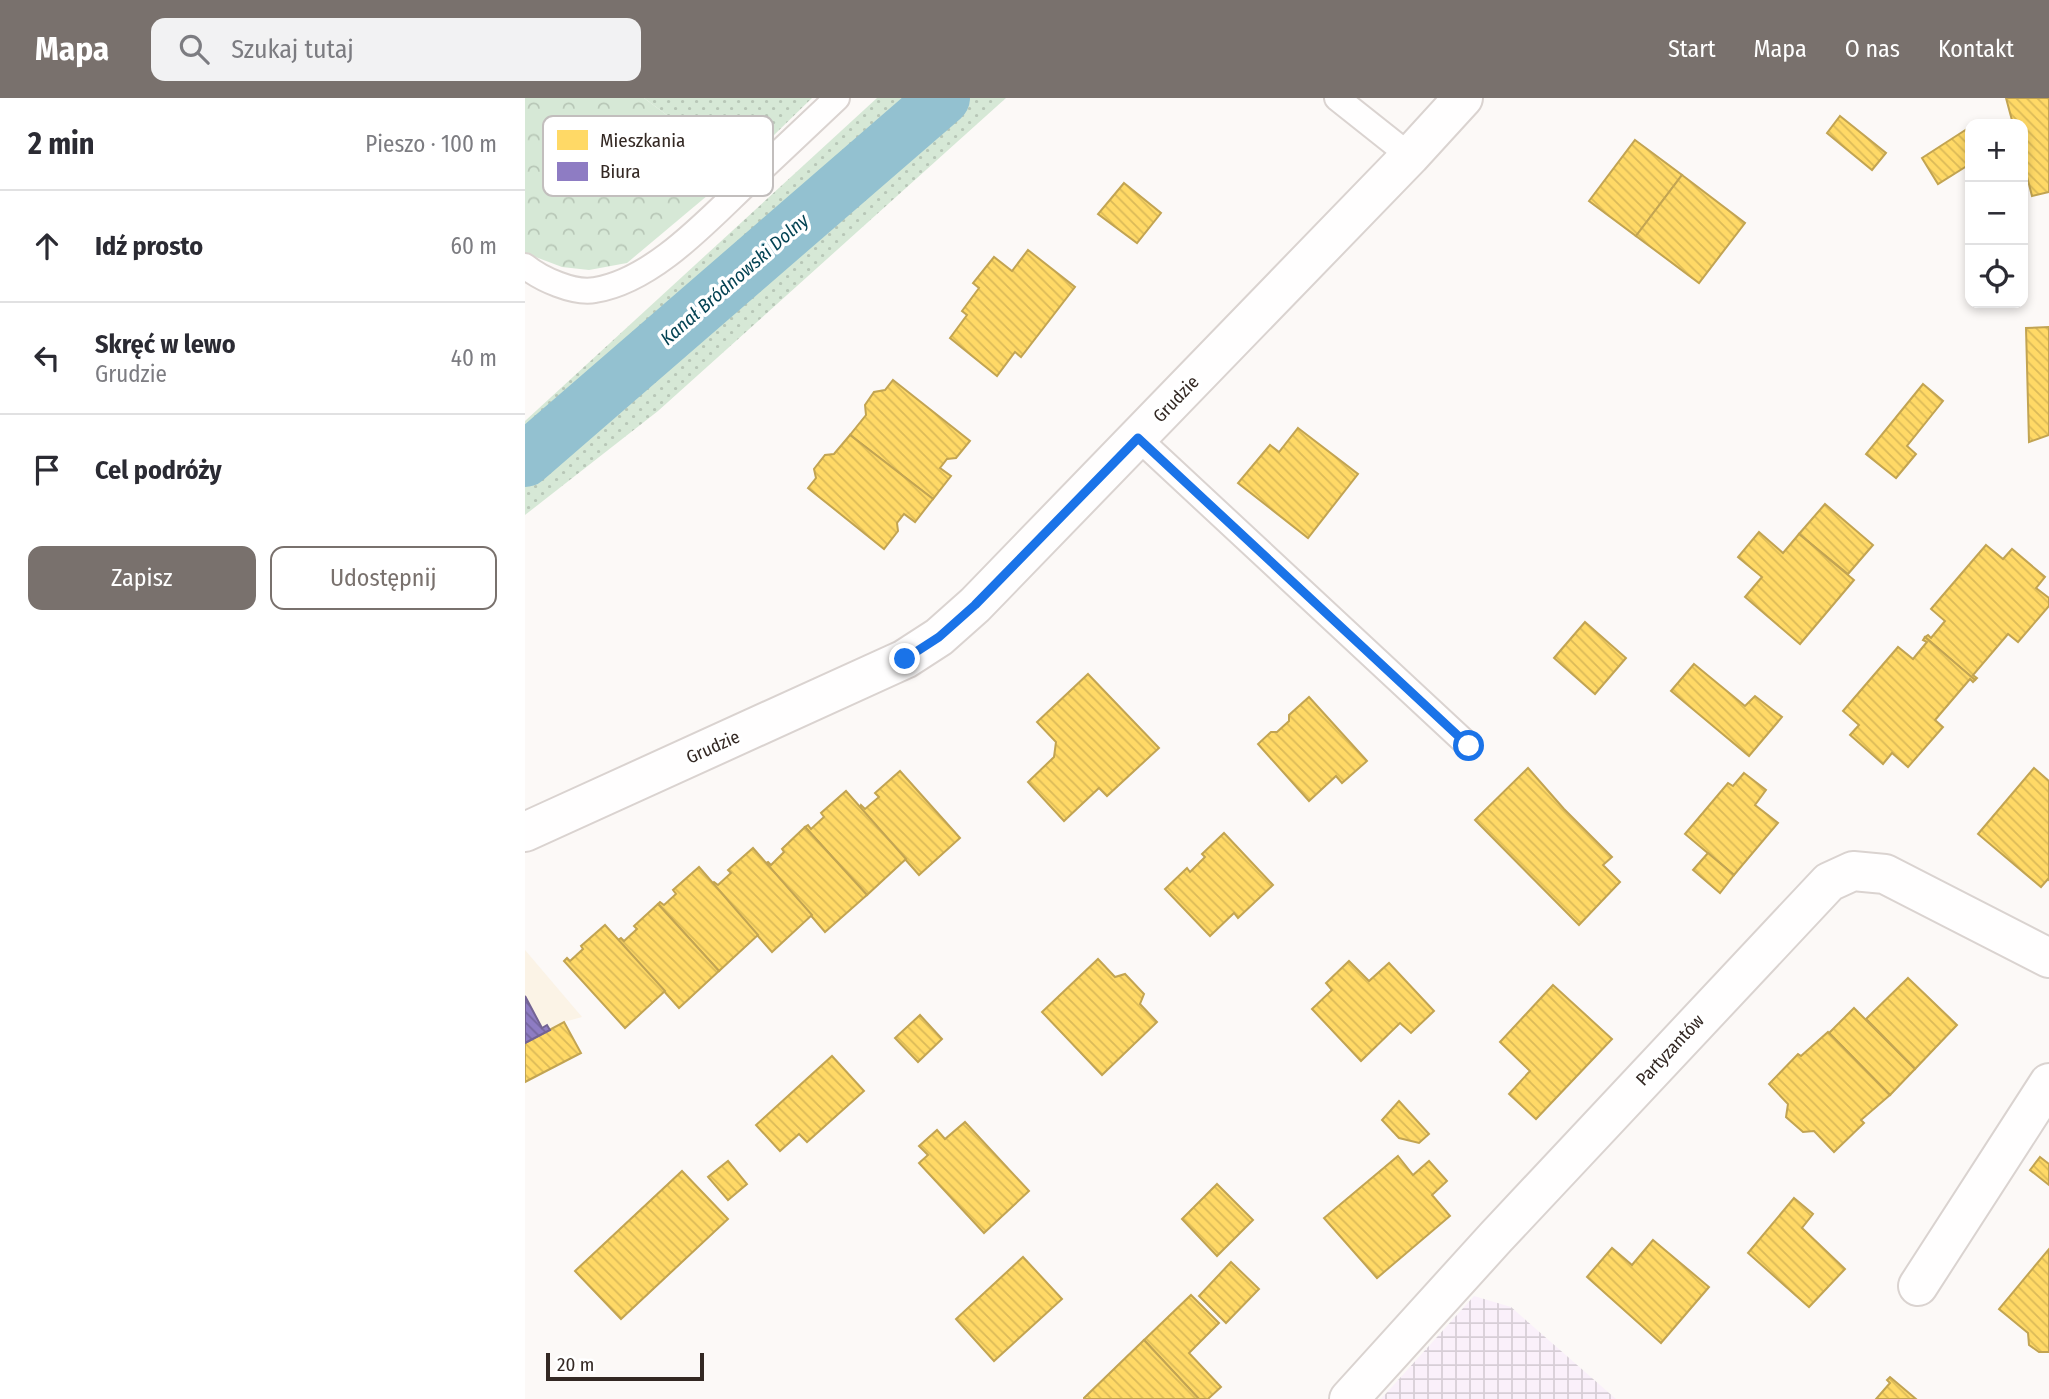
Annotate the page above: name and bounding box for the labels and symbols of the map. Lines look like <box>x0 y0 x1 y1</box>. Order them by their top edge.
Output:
legend <box>543 116 773 196</box>
text: Mieszkania <box>600 129 685 152</box>
text: Biura <box>600 160 640 183</box>
water label: Kanał Bródnowski Dolny <box>656 208 813 350</box>
street label: Grudzie <box>1149 371 1204 427</box>
route end <box>889 643 920 674</box>
street label: Grudzie <box>683 725 743 768</box>
route start <box>1453 730 1484 761</box>
street label: Partyzantów <box>1631 1010 1709 1090</box>
scale bar <box>546 1350 703 1382</box>

